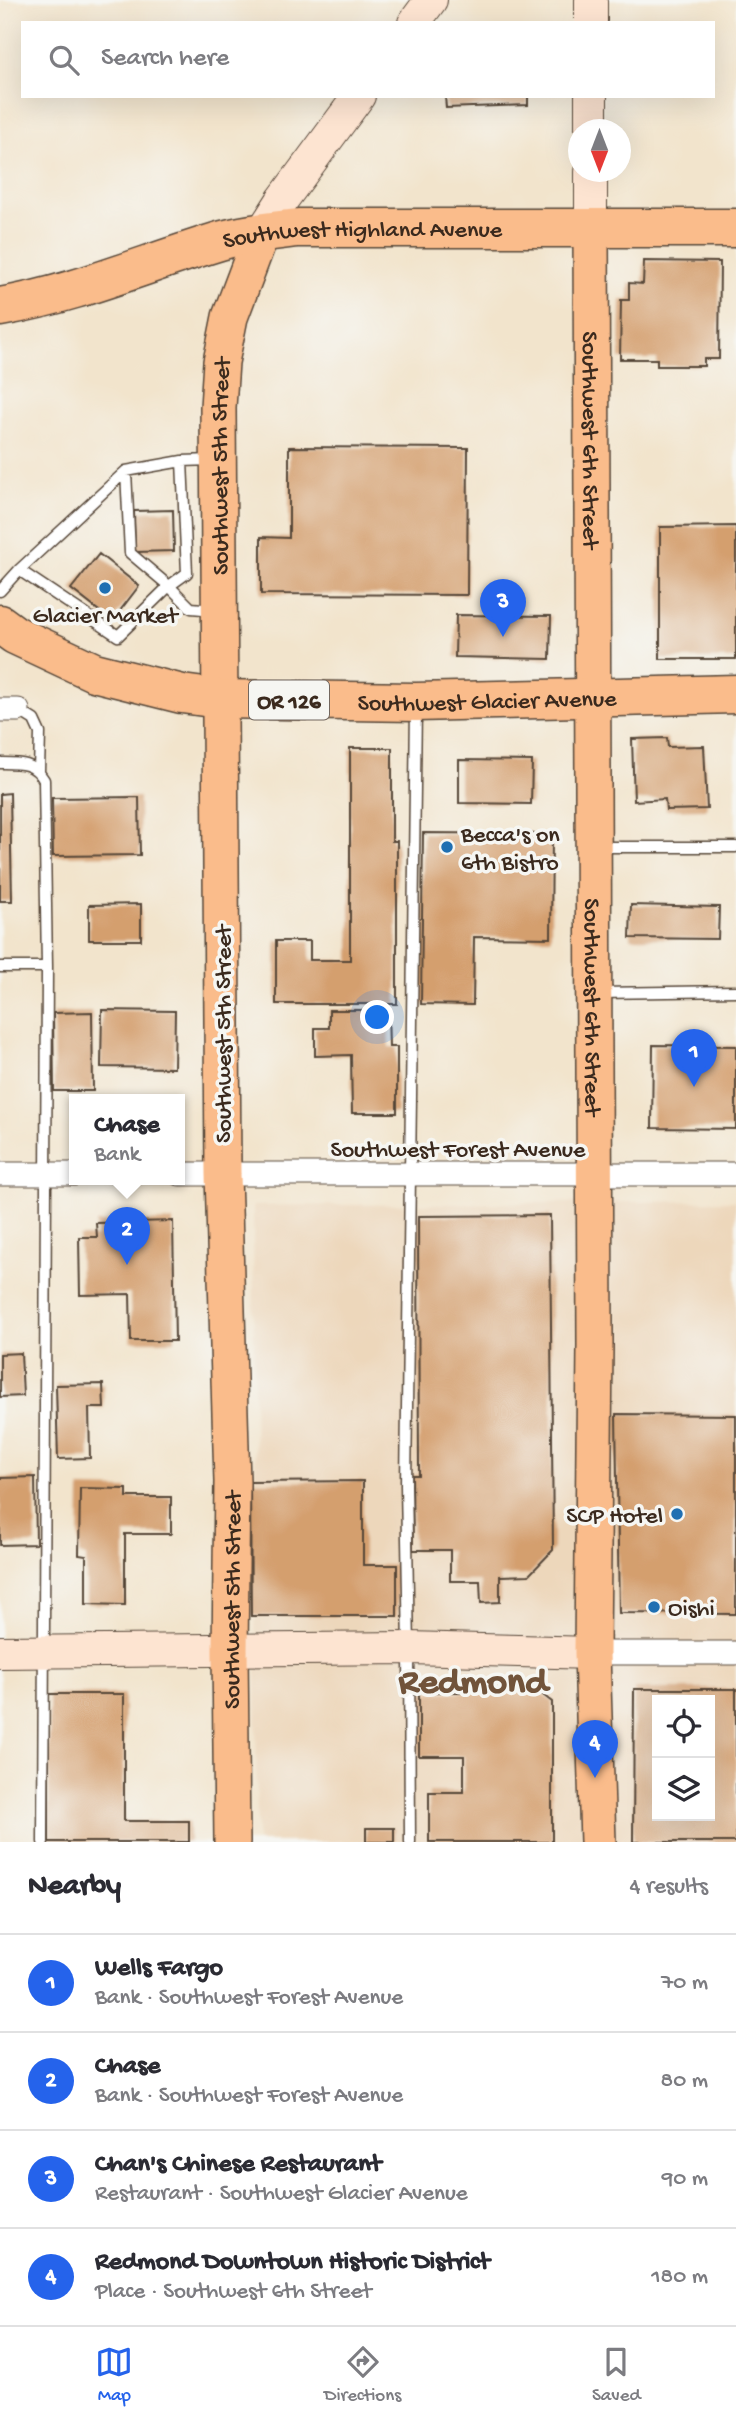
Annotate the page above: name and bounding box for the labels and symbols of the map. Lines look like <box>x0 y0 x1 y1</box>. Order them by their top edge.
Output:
north arrow <box>568 119 631 182</box>
street label: Southwest Highland Avenue <box>220 217 503 257</box>
street label: Southwest 6th Street <box>573 331 603 551</box>
street label: Southwest 5th Street <box>207 354 239 575</box>
pin: 3 <box>480 579 526 637</box>
marker: Glacier Market <box>97 580 113 596</box>
place label: Glacier Market <box>32 603 180 632</box>
road number: OR 126 <box>249 680 329 720</box>
street label: Southwest Glacier Avenue <box>357 686 617 720</box>
place label: Becca's on 6th Bistro <box>460 822 560 879</box>
marker: Becca's on 6th Bistro <box>439 839 455 855</box>
street label: Southwest 6th Street <box>575 898 605 1118</box>
street label: Southwest 5th Street <box>211 923 240 1143</box>
your location <box>360 1000 394 1034</box>
pin: 1 <box>671 1029 717 1087</box>
street label: Southwest Forest Avenue <box>331 1137 586 1166</box>
pin: 2 <box>104 1207 150 1265</box>
street label: Southwest 5th Street <box>219 1489 250 1709</box>
place label: SCP Hotel <box>566 1503 663 1532</box>
marker: SCP Hotel <box>669 1506 685 1522</box>
place label: Oishi <box>668 1596 715 1625</box>
marker: Oishi <box>646 1599 662 1615</box>
district label: Redmond <box>399 1662 551 1706</box>
pin: 4 <box>572 1720 618 1778</box>

